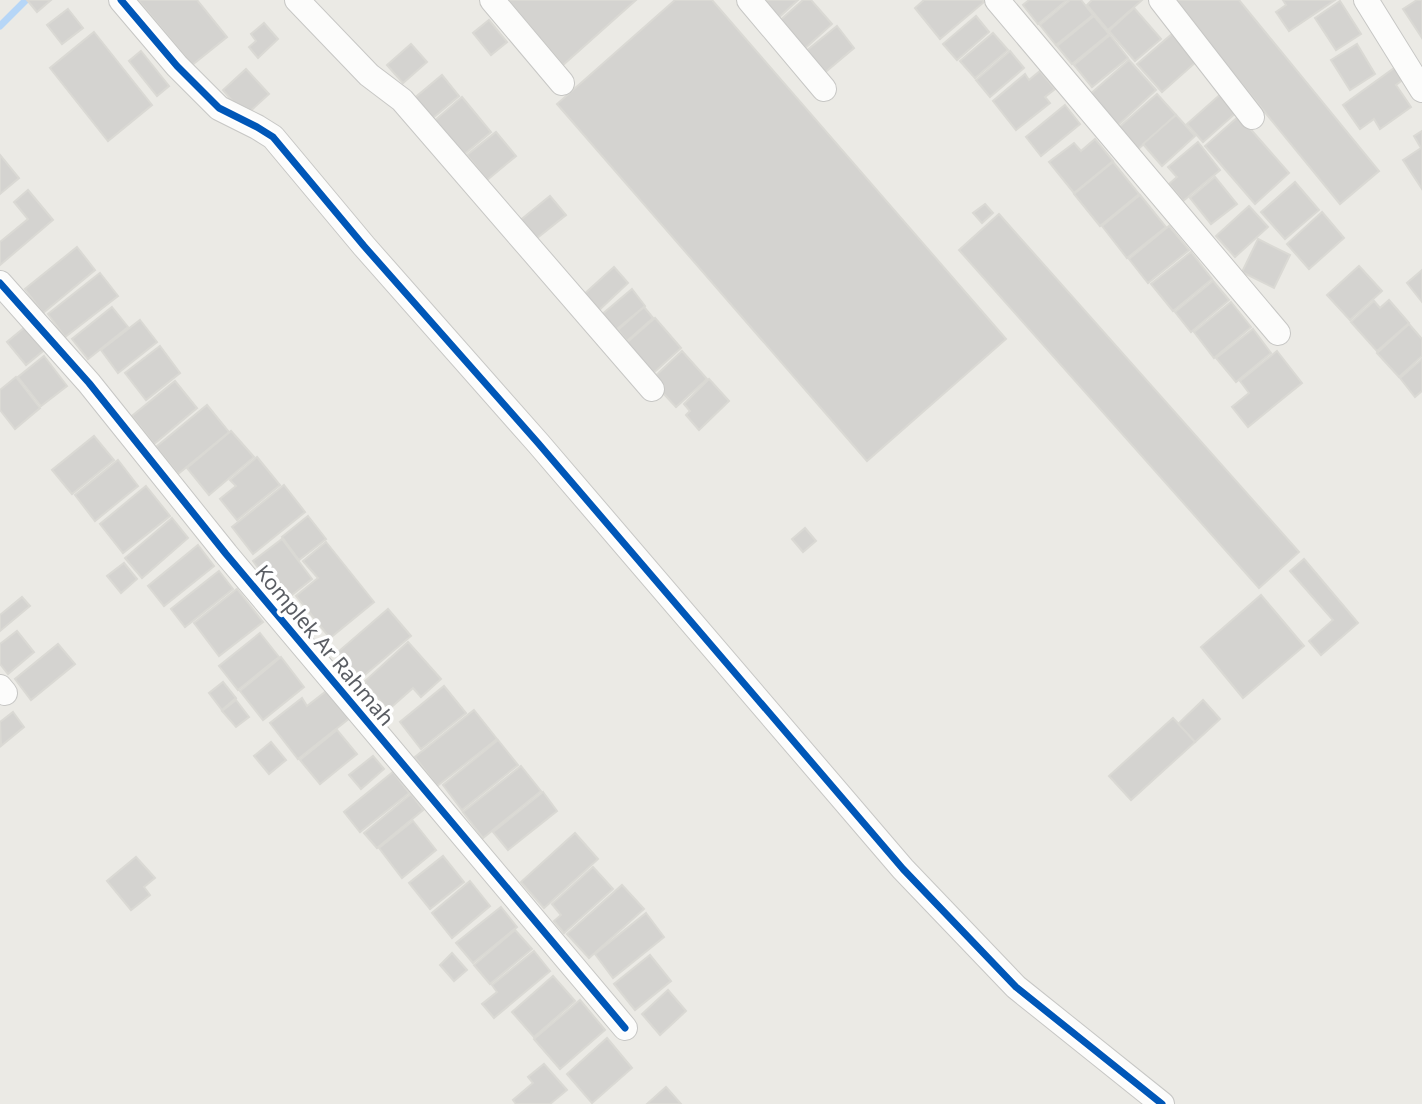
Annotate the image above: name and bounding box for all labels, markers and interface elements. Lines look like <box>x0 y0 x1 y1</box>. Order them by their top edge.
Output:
street label: Komplek Ar Rahmah <box>249 559 401 731</box>

